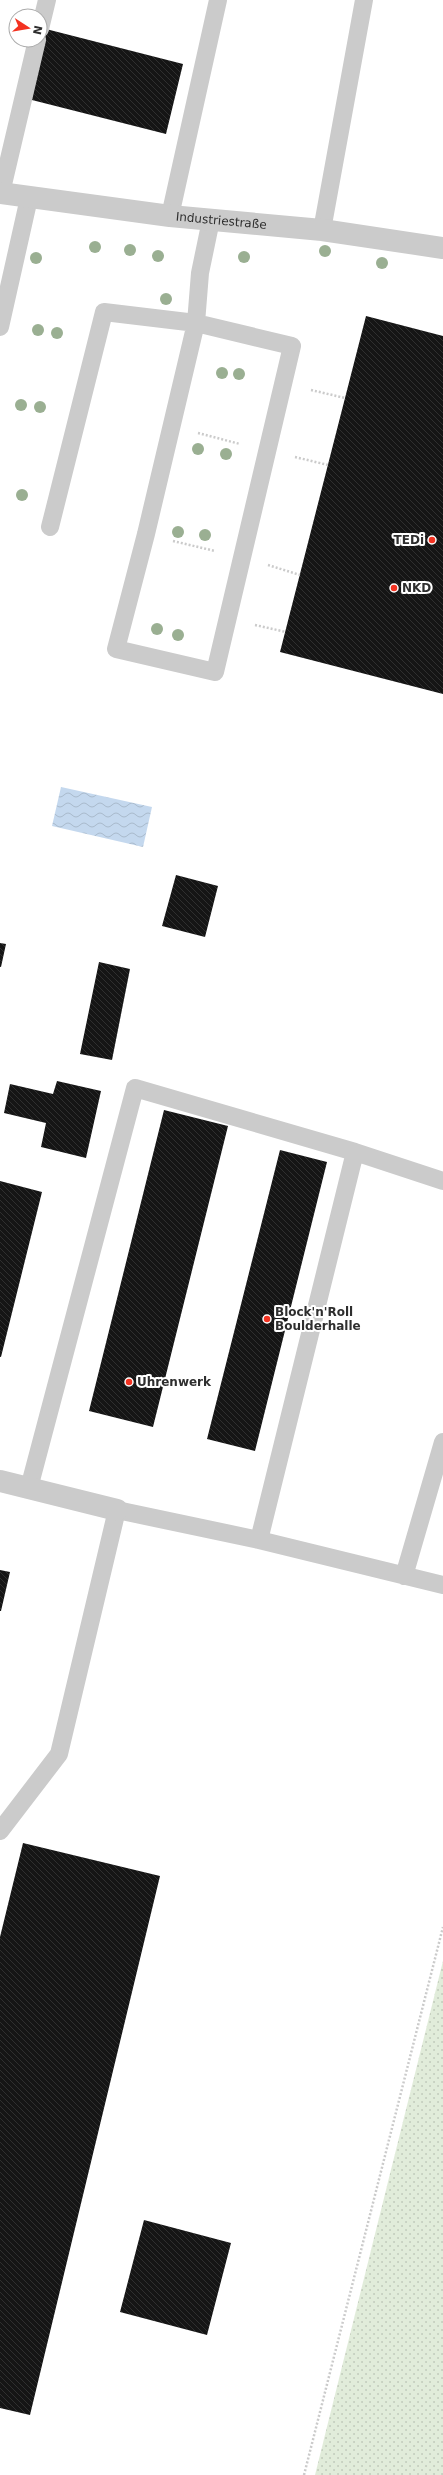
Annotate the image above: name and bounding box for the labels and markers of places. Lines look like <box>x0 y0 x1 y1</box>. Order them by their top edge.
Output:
place label: TEDi <box>394 533 424 547</box>
marker: TEDi <box>427 535 437 545</box>
place label: NKD <box>402 581 431 595</box>
marker: NKD <box>389 583 399 593</box>
place label: Block'n'Roll Boulderhalle <box>275 1305 361 1333</box>
marker: Block'n'Roll Boulderhalle <box>262 1314 272 1324</box>
place label: Uhrenwerk <box>137 1375 212 1389</box>
marker: Uhrenwerk <box>124 1377 134 1387</box>

